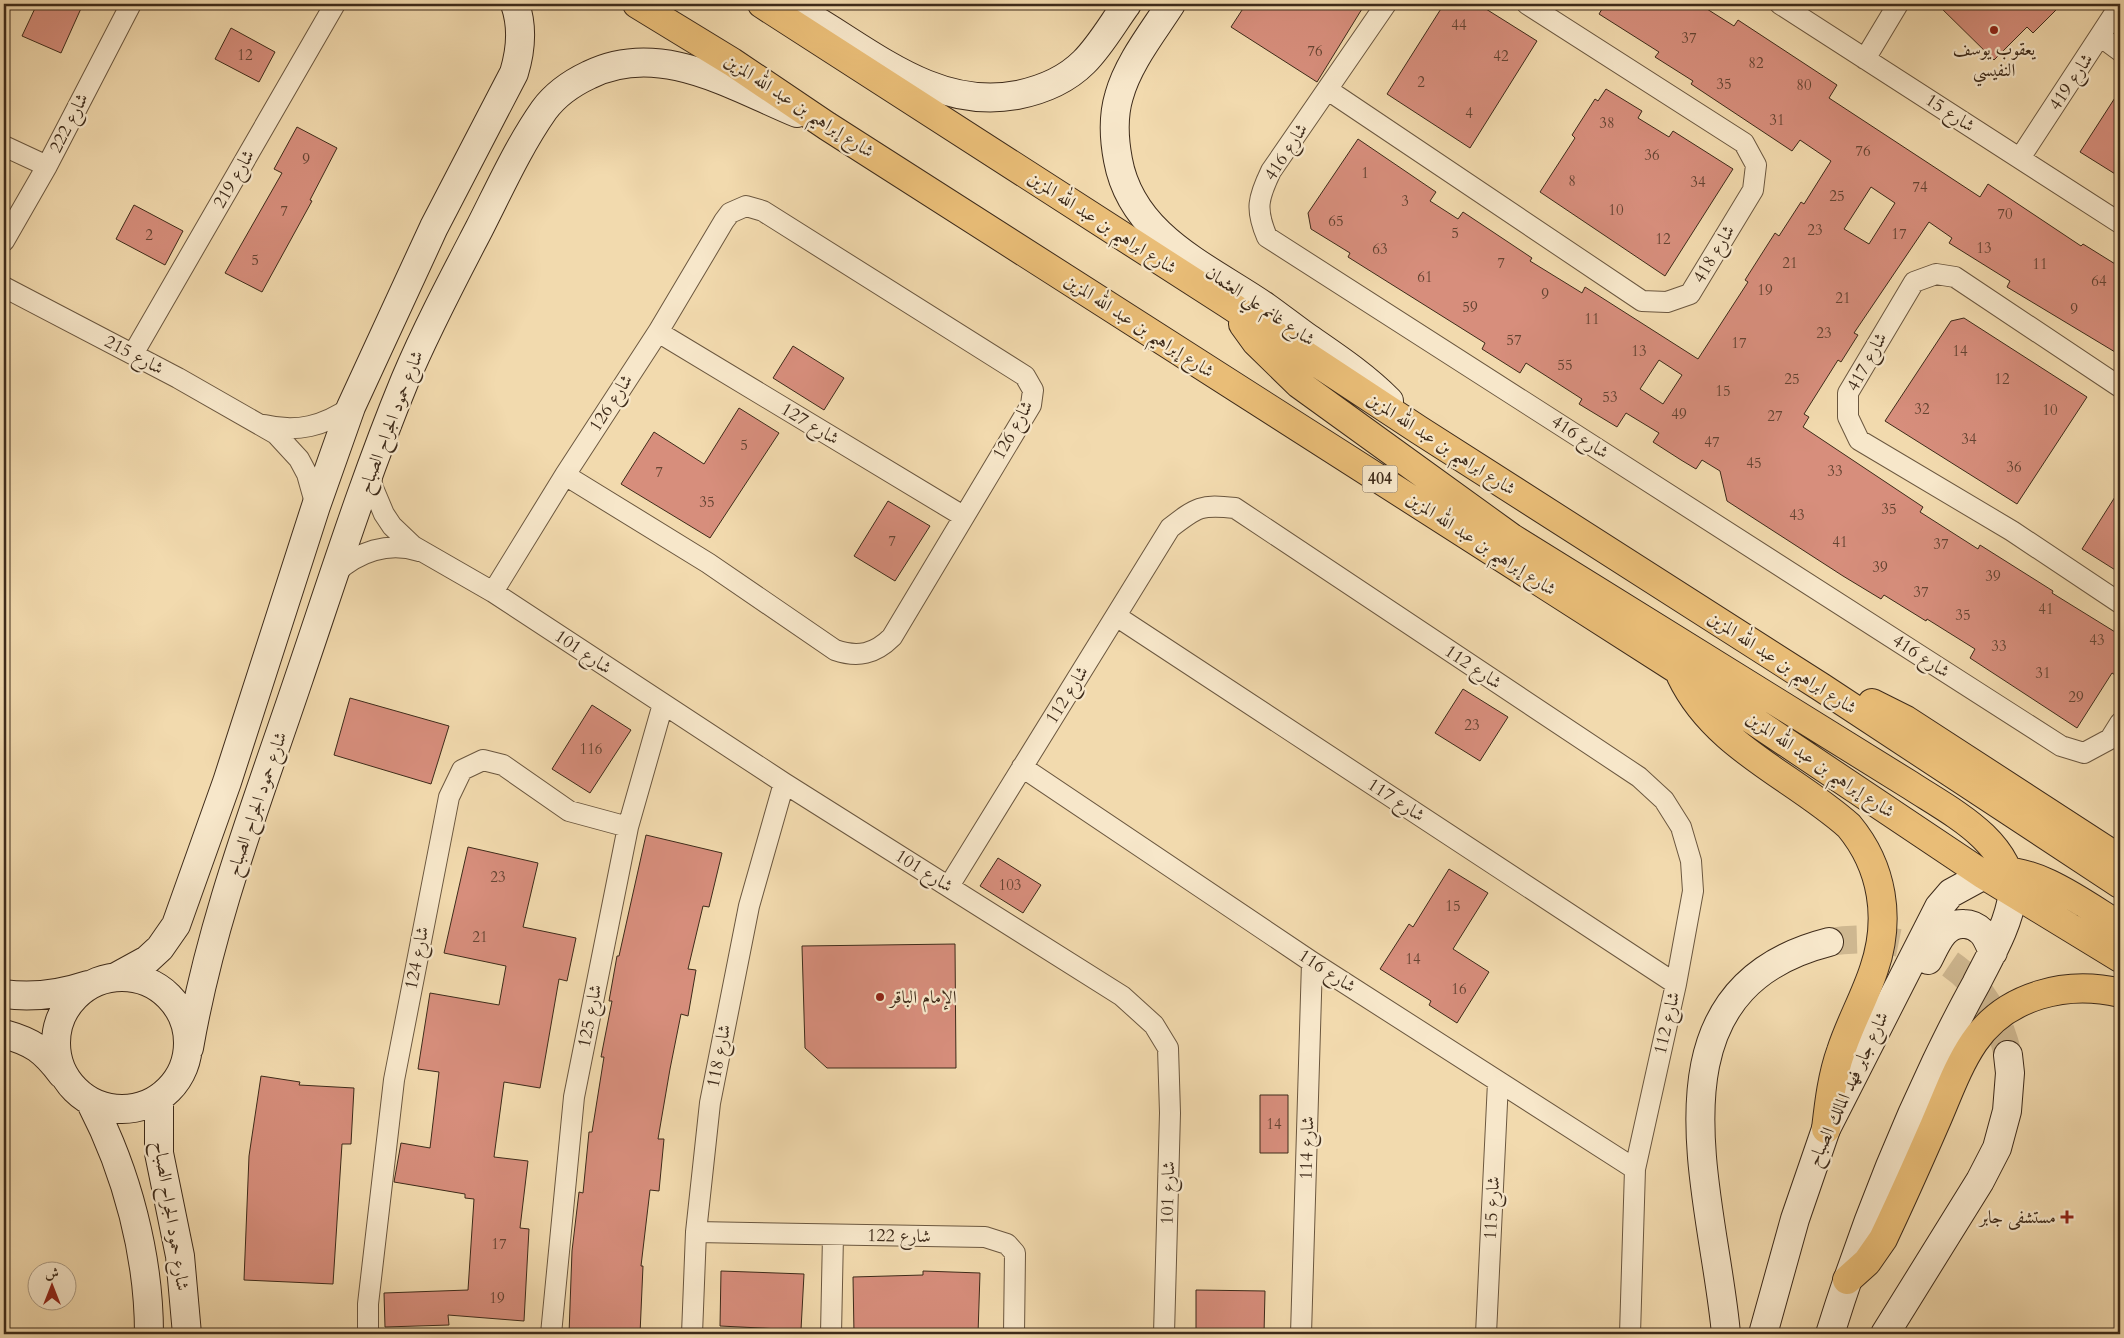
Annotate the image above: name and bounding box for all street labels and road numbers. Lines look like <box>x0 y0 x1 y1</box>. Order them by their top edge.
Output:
street label: شارع إبراهيم بن عبد الله المزين <box>716 46 880 168</box>
street label: شارع 419 <box>2043 49 2101 117</box>
street label: شارع 15 <box>1919 88 1980 140</box>
street label: شارع 222 <box>43 89 96 158</box>
street label: شارع 416 <box>1258 118 1316 187</box>
street label: شارع 219 <box>207 145 262 214</box>
street label: شارع ابراهيم بن عبد الله المزين <box>1020 164 1182 285</box>
street label: شارع 418 <box>1687 220 1743 289</box>
street label: شارع غانم علي العثمان <box>1198 260 1320 355</box>
street label: شارع إبراهيم بن عبد الله المزين <box>1056 266 1220 388</box>
street label: شارع 417 <box>1841 328 1895 397</box>
street label: شارع 215 <box>99 329 168 383</box>
street label: شارع حمود الجراح الصباح <box>352 347 433 498</box>
street label: شارع 126 <box>583 369 641 438</box>
street label: شارع ابراهيم بن عبد الله المزين <box>1359 385 1521 506</box>
street label: شارع 126 <box>987 396 1041 465</box>
street label: شارع 127 <box>775 397 844 453</box>
street label: شارع 416 <box>1545 409 1614 467</box>
road number: 404 <box>1362 466 1398 492</box>
street label: شارع إبراهيم بن عبد الله المزين <box>1398 484 1562 606</box>
street label: شارع ابراهيم بن عبد الله المزين <box>1700 604 1862 725</box>
street label: شارع 101 <box>548 624 616 682</box>
street label: شارع 416 <box>1886 628 1955 686</box>
street label: شارع 112 <box>1438 639 1506 697</box>
street label: شارع 112 <box>1040 661 1096 730</box>
street label: شارع إبراهيم بن عبد الله المزين <box>1738 704 1900 828</box>
street label: شارع حمود الجراح الصباح <box>221 729 296 880</box>
street label: شارع 117 <box>1361 772 1430 830</box>
street label: شارع 101 <box>889 844 958 900</box>
street label: شارع 124 <box>399 924 437 992</box>
street label: شارع 116 <box>1292 943 1361 1001</box>
street label: شارع 125 <box>572 982 610 1050</box>
street label: شارع 112 <box>1648 989 1688 1057</box>
street label: شارع جابر فهد المالك الصباح <box>1801 1008 1898 1172</box>
street label: شارع 118 <box>701 1022 739 1090</box>
street label: شارع 114 <box>1293 1116 1323 1180</box>
street label: شارع حمود الجراح الصباح <box>144 1140 195 1293</box>
street label: شارع 101 <box>1154 1161 1184 1225</box>
street label: شارع 115 <box>1478 1176 1508 1241</box>
street label: شارع 122 <box>867 1223 931 1251</box>

